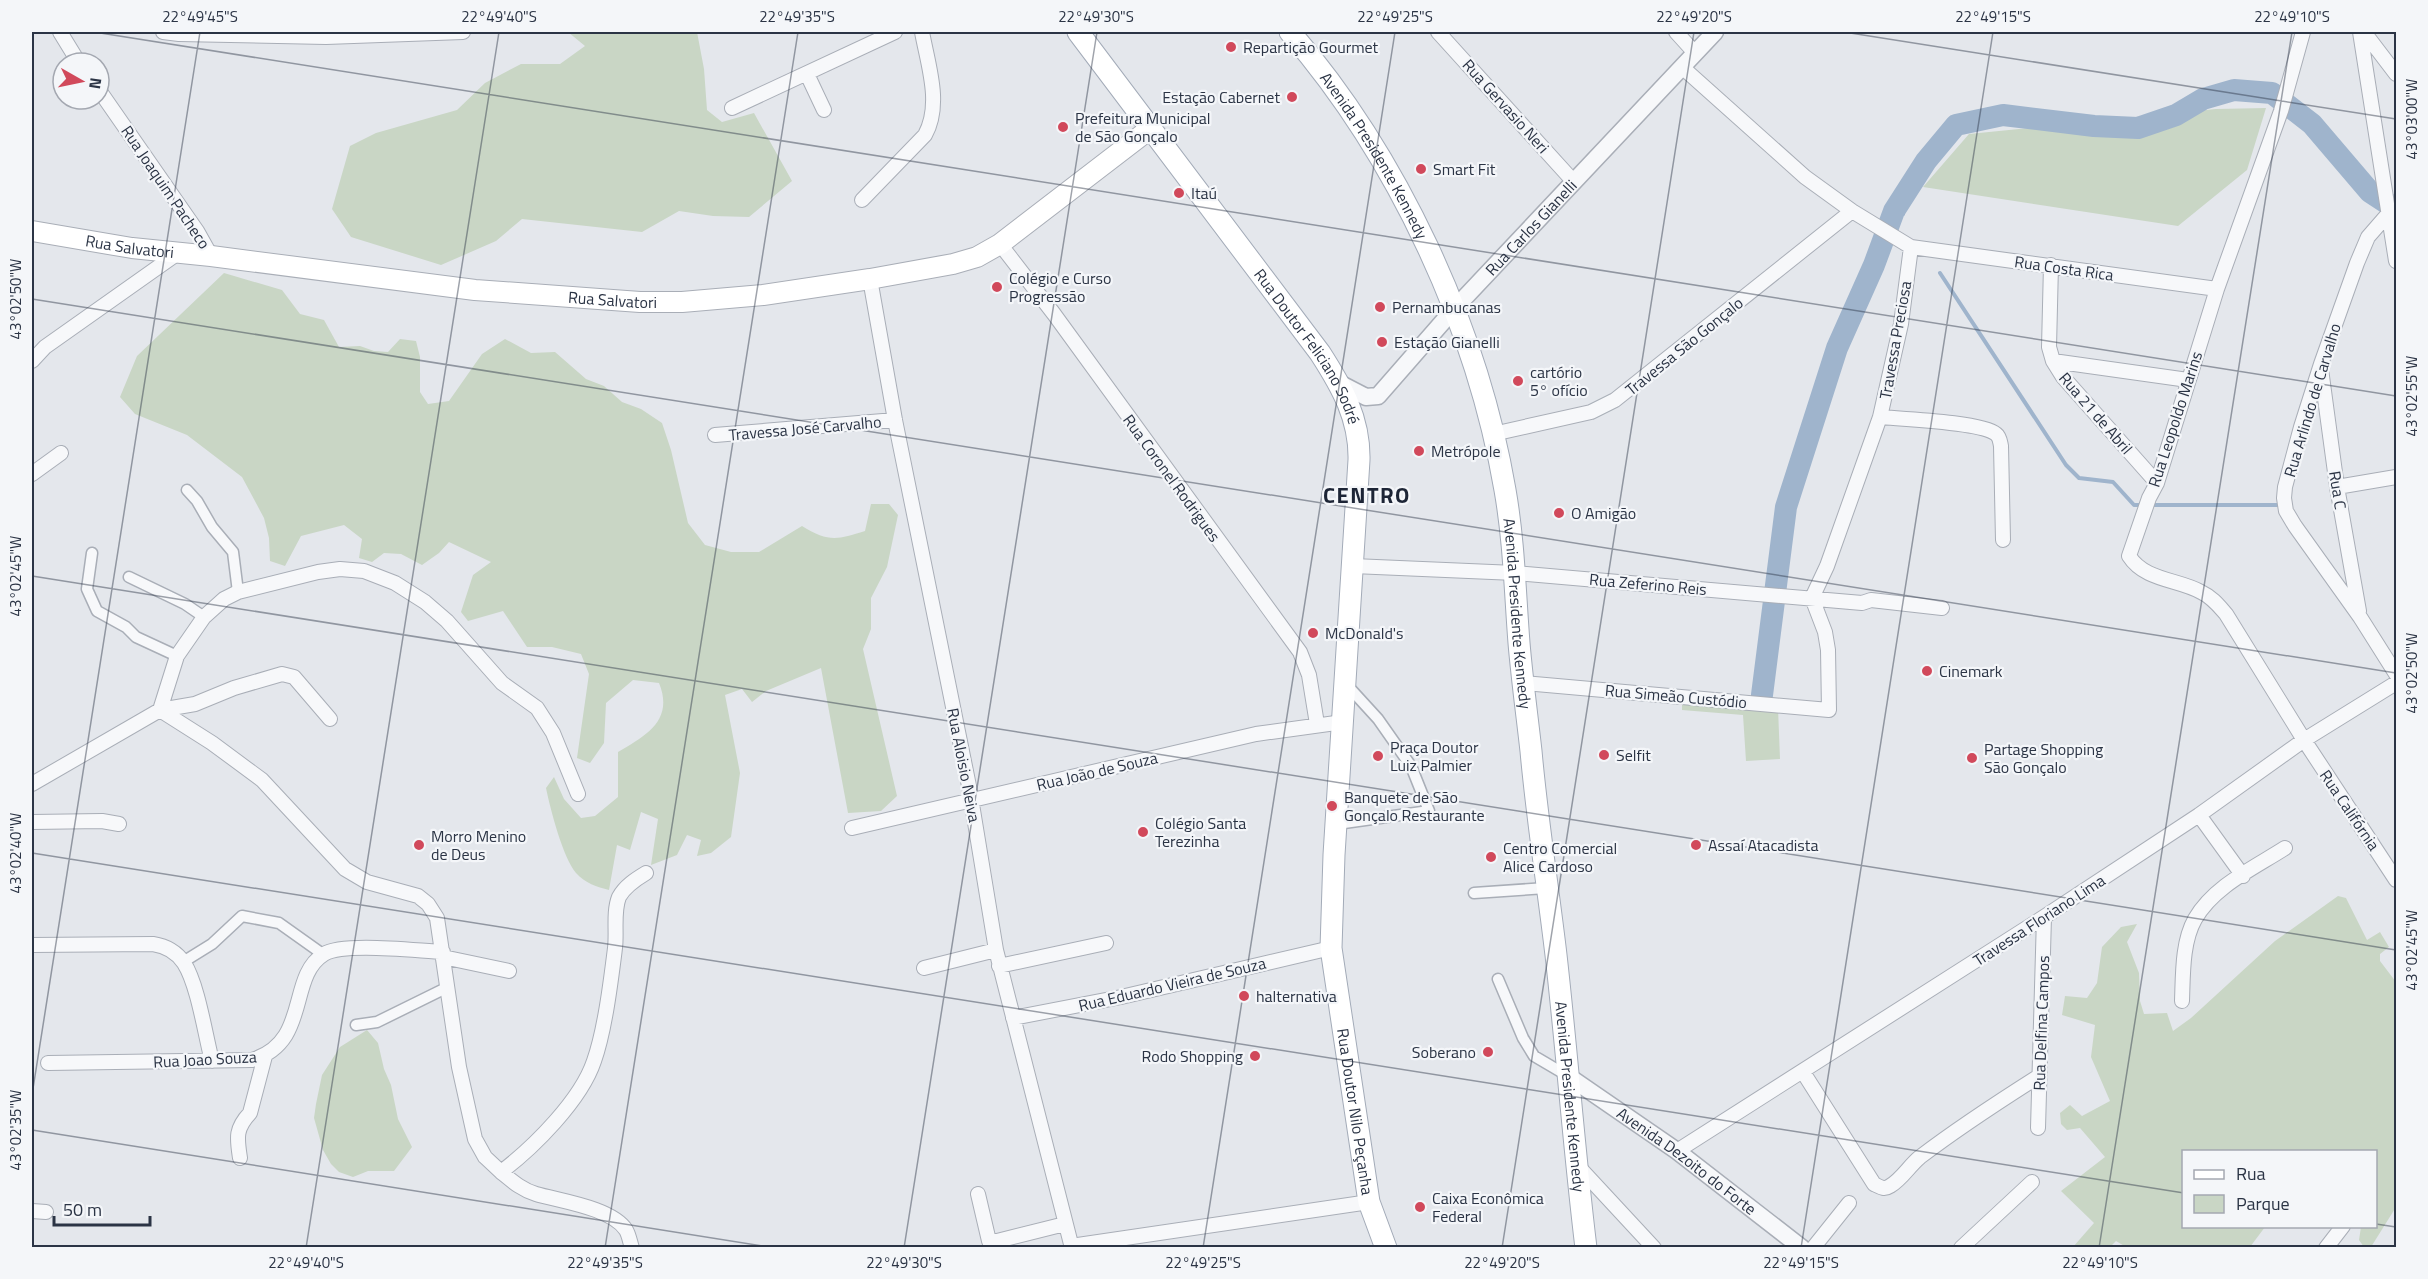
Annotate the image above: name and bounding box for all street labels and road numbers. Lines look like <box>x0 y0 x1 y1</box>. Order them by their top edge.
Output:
street label: Rua Gervasio Neri <box>1457 54 1555 158</box>
street label: Avenida Presidente Kennedy <box>1314 67 1434 243</box>
street label: Rua Joaquim Pacheco <box>116 120 216 254</box>
street label: Rua Carlos Gianelli <box>1479 174 1582 281</box>
street label: Rua Salvatori <box>84 228 175 264</box>
street label: Rua Costa Rica <box>2013 249 2115 287</box>
street label: Rua Doutor Feliciano Sodré <box>1248 264 1366 427</box>
street label: Travessa Preciosa <box>1873 279 1917 401</box>
street label: Rua Salvatori <box>567 285 657 314</box>
street label: Travessa São Gonçalo <box>1620 291 1748 401</box>
street label: Rua Arlindo de Carvalho <box>2277 320 2347 480</box>
street label: Rua Leopoldo Marins <box>2142 348 2208 490</box>
street label: Rua 21 de Abril <box>2053 367 2139 459</box>
street label: Travessa José Carvalho <box>728 409 882 447</box>
street label: Rua Coronel Rodrigues <box>1117 409 1227 547</box>
street label: Rua C <box>2323 469 2353 511</box>
street label: Avenida Presidente Kennedy <box>1497 517 1538 711</box>
street label: Rua Zeferino Reis <box>1588 567 1708 601</box>
street label: Rua Simeão Custódio <box>1604 678 1748 714</box>
street label: Rua Aloisio Neiva <box>941 706 987 824</box>
street label: Rua João de Souza <box>1034 745 1160 797</box>
street label: Rua Califórnia <box>2314 765 2386 855</box>
street label: Travessa Floriano Lima <box>1968 868 2110 972</box>
street label: Rua Eduardo Vieira de Souza <box>1076 951 1268 1017</box>
street label: Rua Delfina Campos <box>2027 955 2055 1091</box>
street label: Avenida Presidente Kennedy <box>1549 1000 1592 1194</box>
street label: Rua Doutor Nilo Peçanha <box>1331 1027 1380 1196</box>
street label: Rua Joao Souza <box>153 1044 257 1074</box>
street label: Avenida Dezoito do Forte <box>1612 1101 1762 1221</box>

